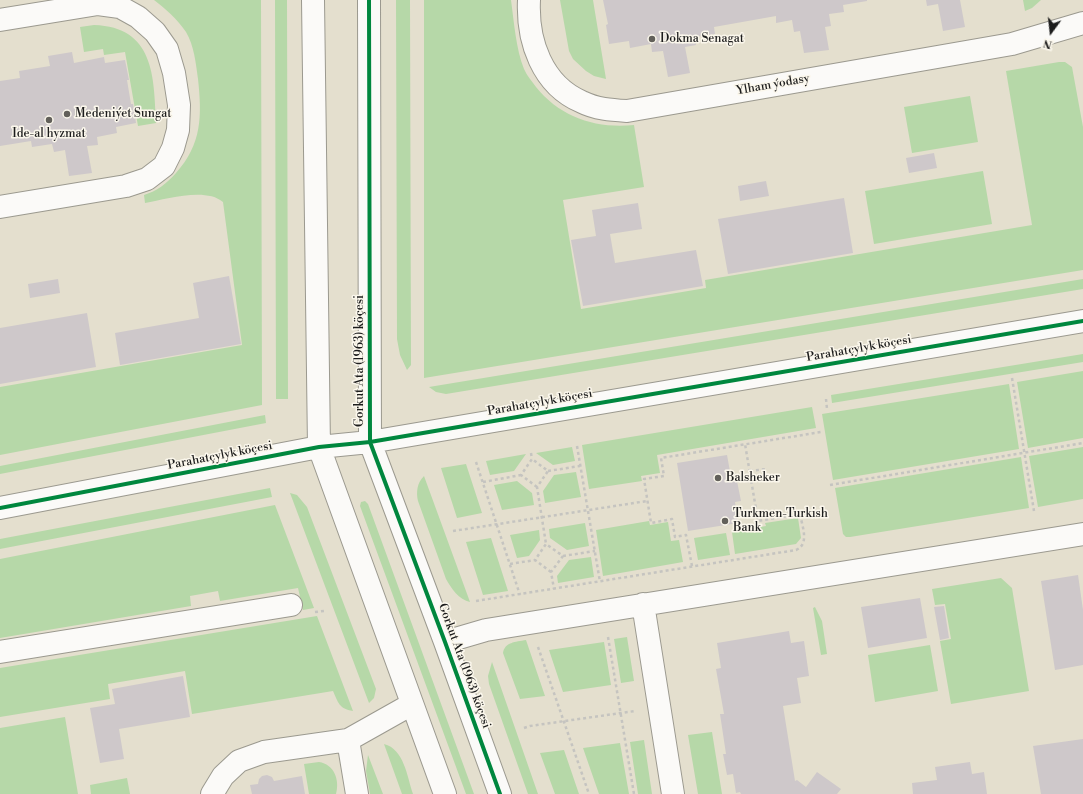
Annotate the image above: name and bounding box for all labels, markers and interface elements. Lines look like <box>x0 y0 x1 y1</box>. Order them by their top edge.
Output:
north arrow <box>1031 12 1071 52</box>
place label: Dokma Senagat <box>660 32 744 46</box>
marker: Dokma Senagat <box>647 34 657 44</box>
text: N <box>1042 36 1054 51</box>
street label: Ylham ýodasy <box>735 71 811 99</box>
place label: Medeniýet Sungat <box>75 107 171 121</box>
marker: Medeniýet Sungat <box>62 109 72 119</box>
marker: Ide-al hyzmat <box>44 115 54 125</box>
place label: Ide-al hyzmat <box>12 127 86 141</box>
street label: Gorkut Ata (1963) köçesi <box>353 295 367 427</box>
street label: Parahatçylyk köçesi <box>805 333 913 365</box>
street label: Parahatçylyk köçesi <box>486 387 594 419</box>
street label: Parahatçylyk köçesi <box>166 439 274 473</box>
place label: Balsheker <box>726 471 780 485</box>
marker: Balsheker <box>713 473 723 483</box>
place label: Turkmen-Turkish Bank <box>733 507 828 535</box>
marker: Turkmen-Turkish Bank <box>720 516 730 526</box>
street label: Gorkut Ata (1963) köçesi <box>435 602 493 730</box>

